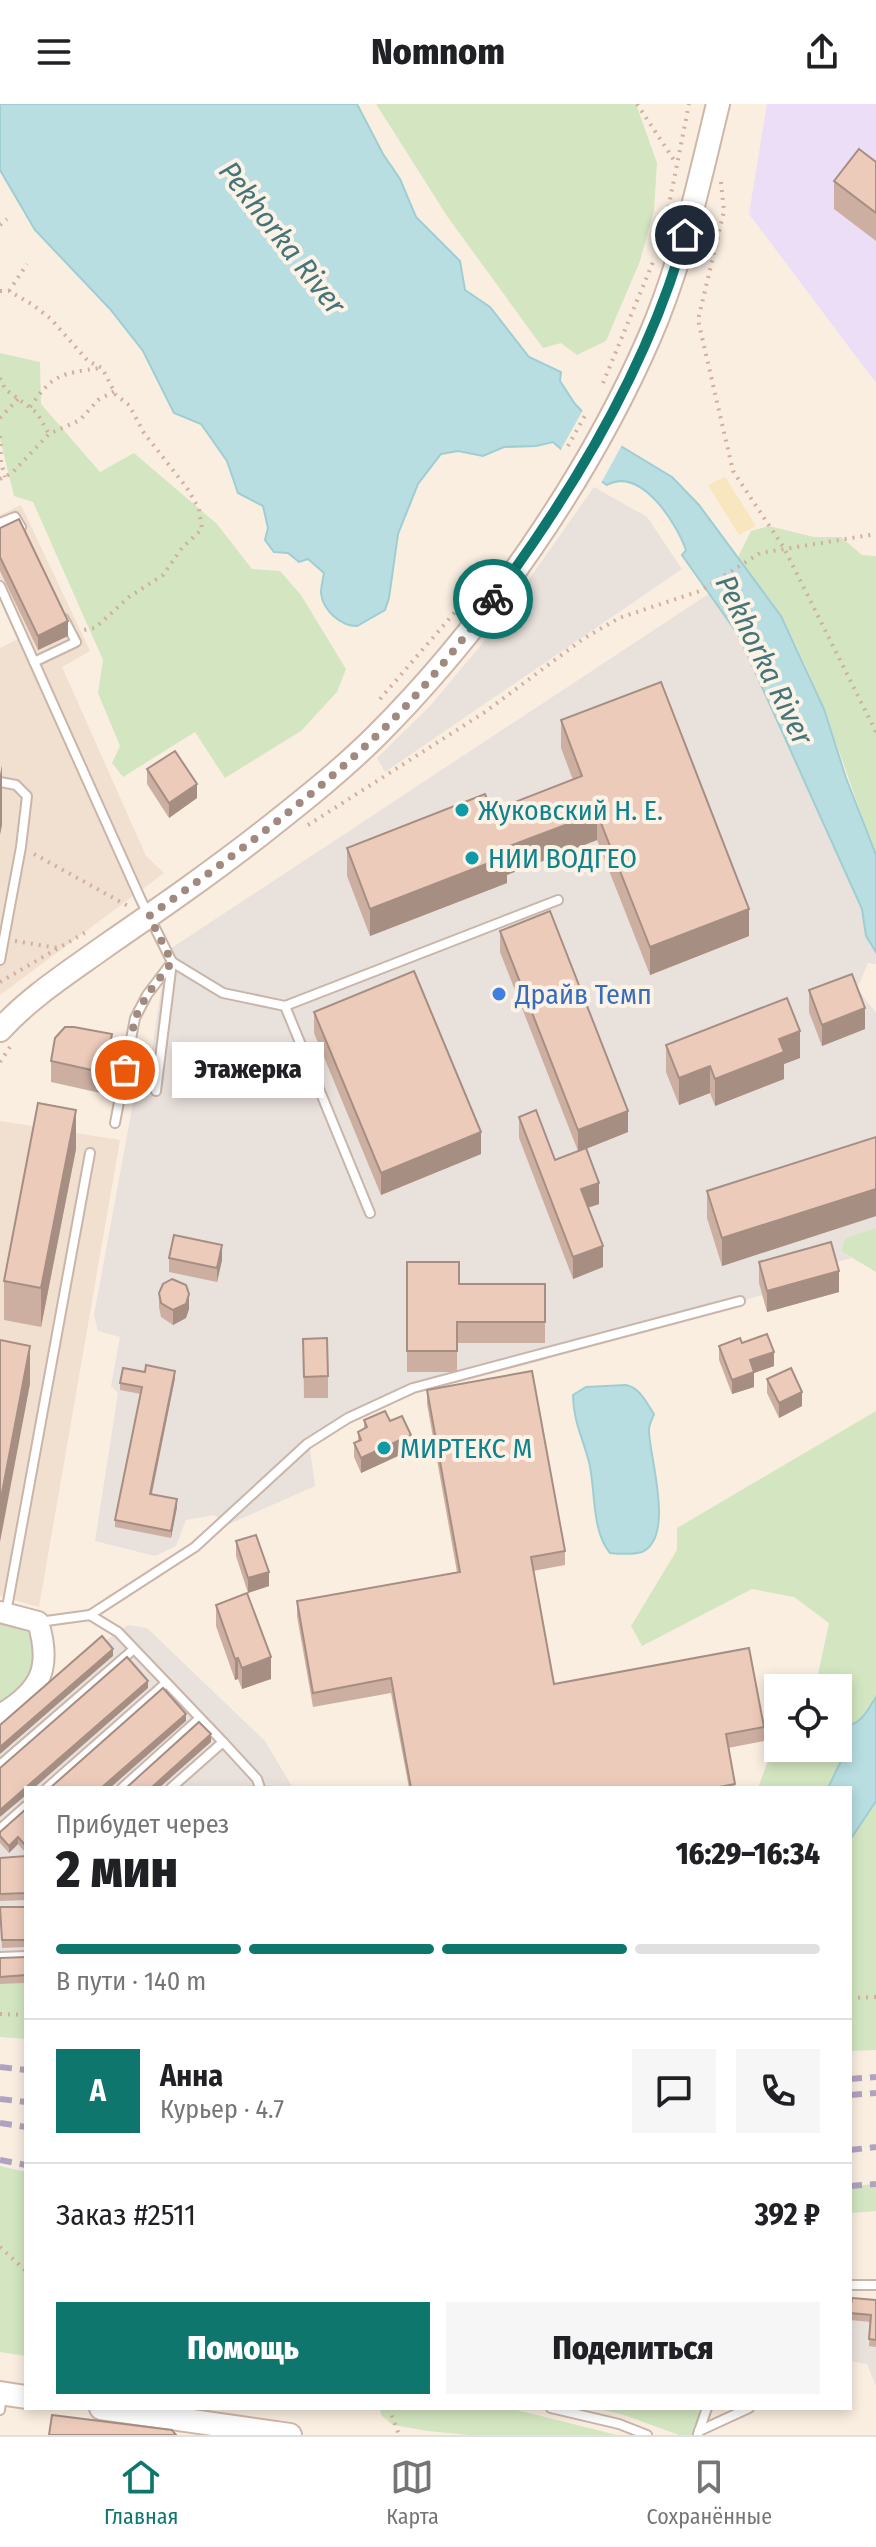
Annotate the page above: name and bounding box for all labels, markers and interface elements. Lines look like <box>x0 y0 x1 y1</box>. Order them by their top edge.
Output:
icon: menu <box>32 30 76 74</box>
text: Nomnom <box>371 30 505 74</box>
icon: share <box>800 30 844 74</box>
water label: Pekhorka River <box>211 154 354 323</box>
pin <box>651 201 719 269</box>
icon: home <box>663 213 707 257</box>
courier <box>453 559 533 639</box>
water label: Pekhorka River <box>707 569 821 752</box>
icon: bike <box>471 577 515 621</box>
place label: Жуковский Н. Е. <box>478 794 663 827</box>
marker: Жуковский Н. Е. <box>453 801 471 819</box>
place label: НИИ ВОДГЕО <box>488 842 637 875</box>
marker: НИИ ВОДГЕО <box>463 849 481 867</box>
place label: Драйв Темп <box>514 978 652 1011</box>
marker: Драйв Темп <box>490 985 508 1003</box>
pin <box>91 1036 159 1104</box>
callout: Этажерка <box>173 1042 325 1098</box>
icon: bag <box>103 1048 147 1092</box>
text: Этажерка <box>194 1054 302 1085</box>
place label: МИРТЕКС М <box>400 1432 532 1465</box>
marker: МИРТЕКС М <box>375 1439 393 1457</box>
map controls <box>764 1674 852 1762</box>
button: locate <box>764 1674 852 1762</box>
text: Прибудет через <box>56 1809 229 1840</box>
text: 16:29–16:34 <box>676 1836 820 1872</box>
text: 2 мин <box>56 1838 178 1901</box>
text: В пути · 140 m <box>56 1966 206 1997</box>
button: chat <box>632 2049 716 2133</box>
button: phone <box>736 2049 820 2133</box>
text: Анна <box>160 2058 223 2094</box>
text: А <box>90 2073 106 2109</box>
text: Курьер · 4.7 <box>160 2094 284 2125</box>
text: Заказ #2511 <box>56 2197 196 2233</box>
text: 392 ₽ <box>755 2197 820 2233</box>
button: Помощь <box>56 2302 430 2394</box>
button: Поделиться <box>446 2302 820 2394</box>
tab: Главная <box>104 2455 178 2530</box>
tab: Карта <box>386 2455 439 2530</box>
tab: Сохранённые <box>647 2455 772 2530</box>

